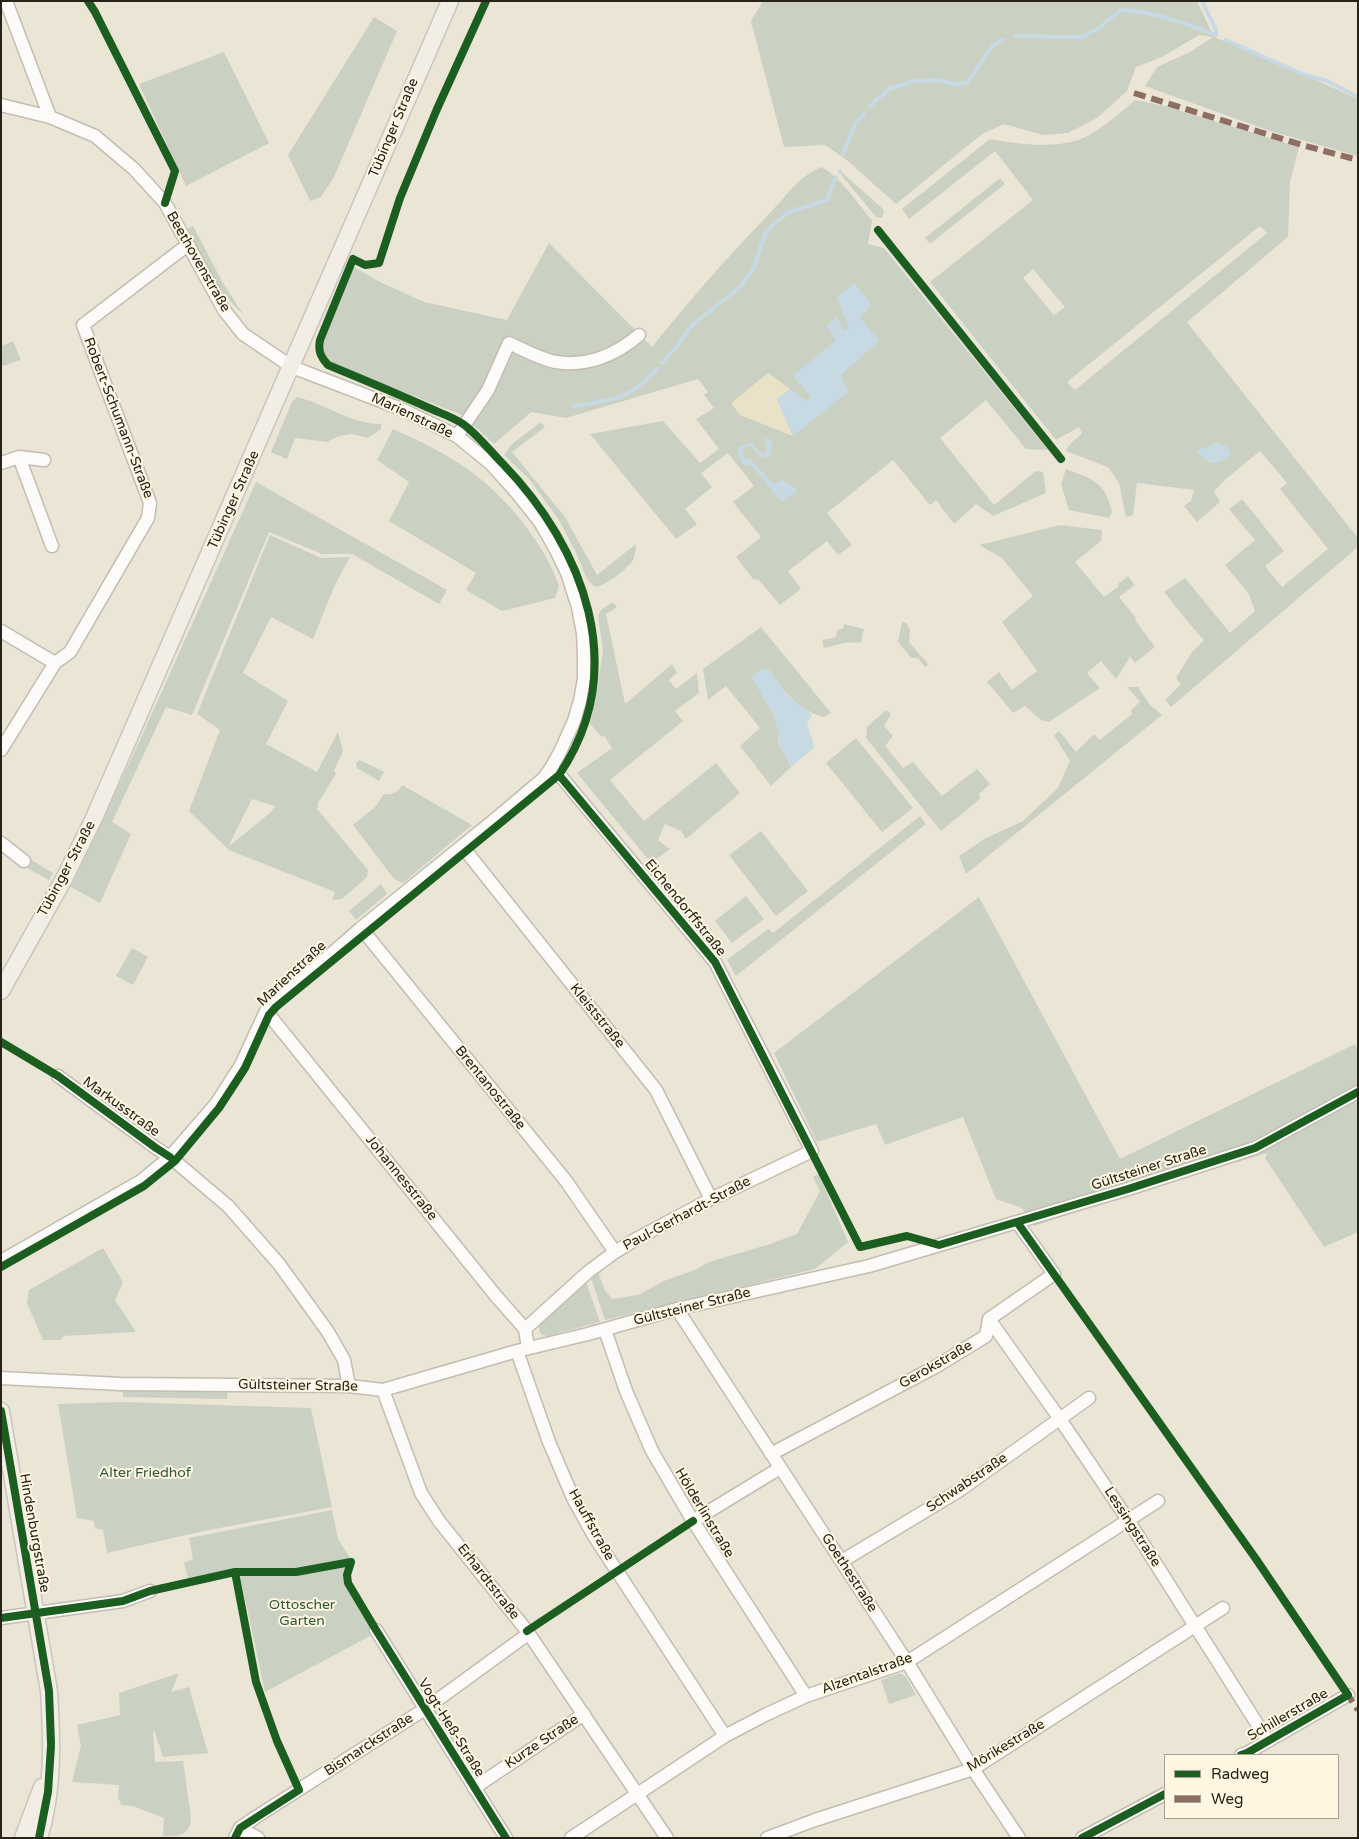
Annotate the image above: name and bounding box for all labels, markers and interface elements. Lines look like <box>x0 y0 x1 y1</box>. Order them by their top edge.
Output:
street label: Tübinger Straße <box>366 76 422 180</box>
street label: Beethovenstraße <box>162 209 234 315</box>
street label: Robert-Schumann-Straße <box>80 335 156 501</box>
street label: Marienstraße <box>368 390 456 442</box>
street label: Tübinger Straße <box>205 448 263 552</box>
street label: Tübinger Straße <box>35 818 99 920</box>
street label: Eichendorffstraße <box>641 856 729 960</box>
street label: Marienstraße <box>254 938 330 1010</box>
street label: Kleiststraße <box>566 980 628 1052</box>
street label: Brentanostraße <box>451 1043 529 1133</box>
street label: Markusstraße <box>79 1073 163 1141</box>
street label: Johannesstraße <box>361 1132 441 1224</box>
street label: Gültsteiner Straße <box>1089 1141 1209 1195</box>
street label: Paul-Gerhardt-Straße <box>620 1173 754 1255</box>
street label: Gültsteiner Straße <box>632 1284 752 1330</box>
street label: Gerokstraße <box>897 1337 975 1393</box>
street label: Gültsteiner Straße <box>238 1377 358 1395</box>
street label: Schwabstraße <box>923 1450 1011 1516</box>
park label: Alter Friedhof <box>99 1465 191 1481</box>
street label: Hölderlinstraße <box>671 1465 737 1561</box>
street label: Hindenburgstraße <box>15 1472 53 1594</box>
street label: Lessingstraße <box>1100 1484 1164 1570</box>
street label: Hauffstraße <box>564 1486 618 1564</box>
street label: Goethestraße <box>817 1530 881 1616</box>
street label: Erhardtstraße <box>453 1541 523 1623</box>
park label: Ottoscher Garten <box>269 1597 335 1630</box>
street label: Alzentalstraße <box>819 1650 915 1698</box>
street label: Vogt-Heß-Straße <box>414 1676 488 1780</box>
street label: Schillerstraße <box>1245 1685 1331 1745</box>
street label: Bismarckstraße <box>321 1710 417 1780</box>
street label: Kurze Straße <box>502 1711 582 1773</box>
street label: Mörikestraße <box>964 1716 1048 1776</box>
legend <box>1164 1754 1339 1819</box>
text: Radweg <box>1211 1765 1269 1783</box>
text: Weg <box>1211 1790 1243 1808</box>

